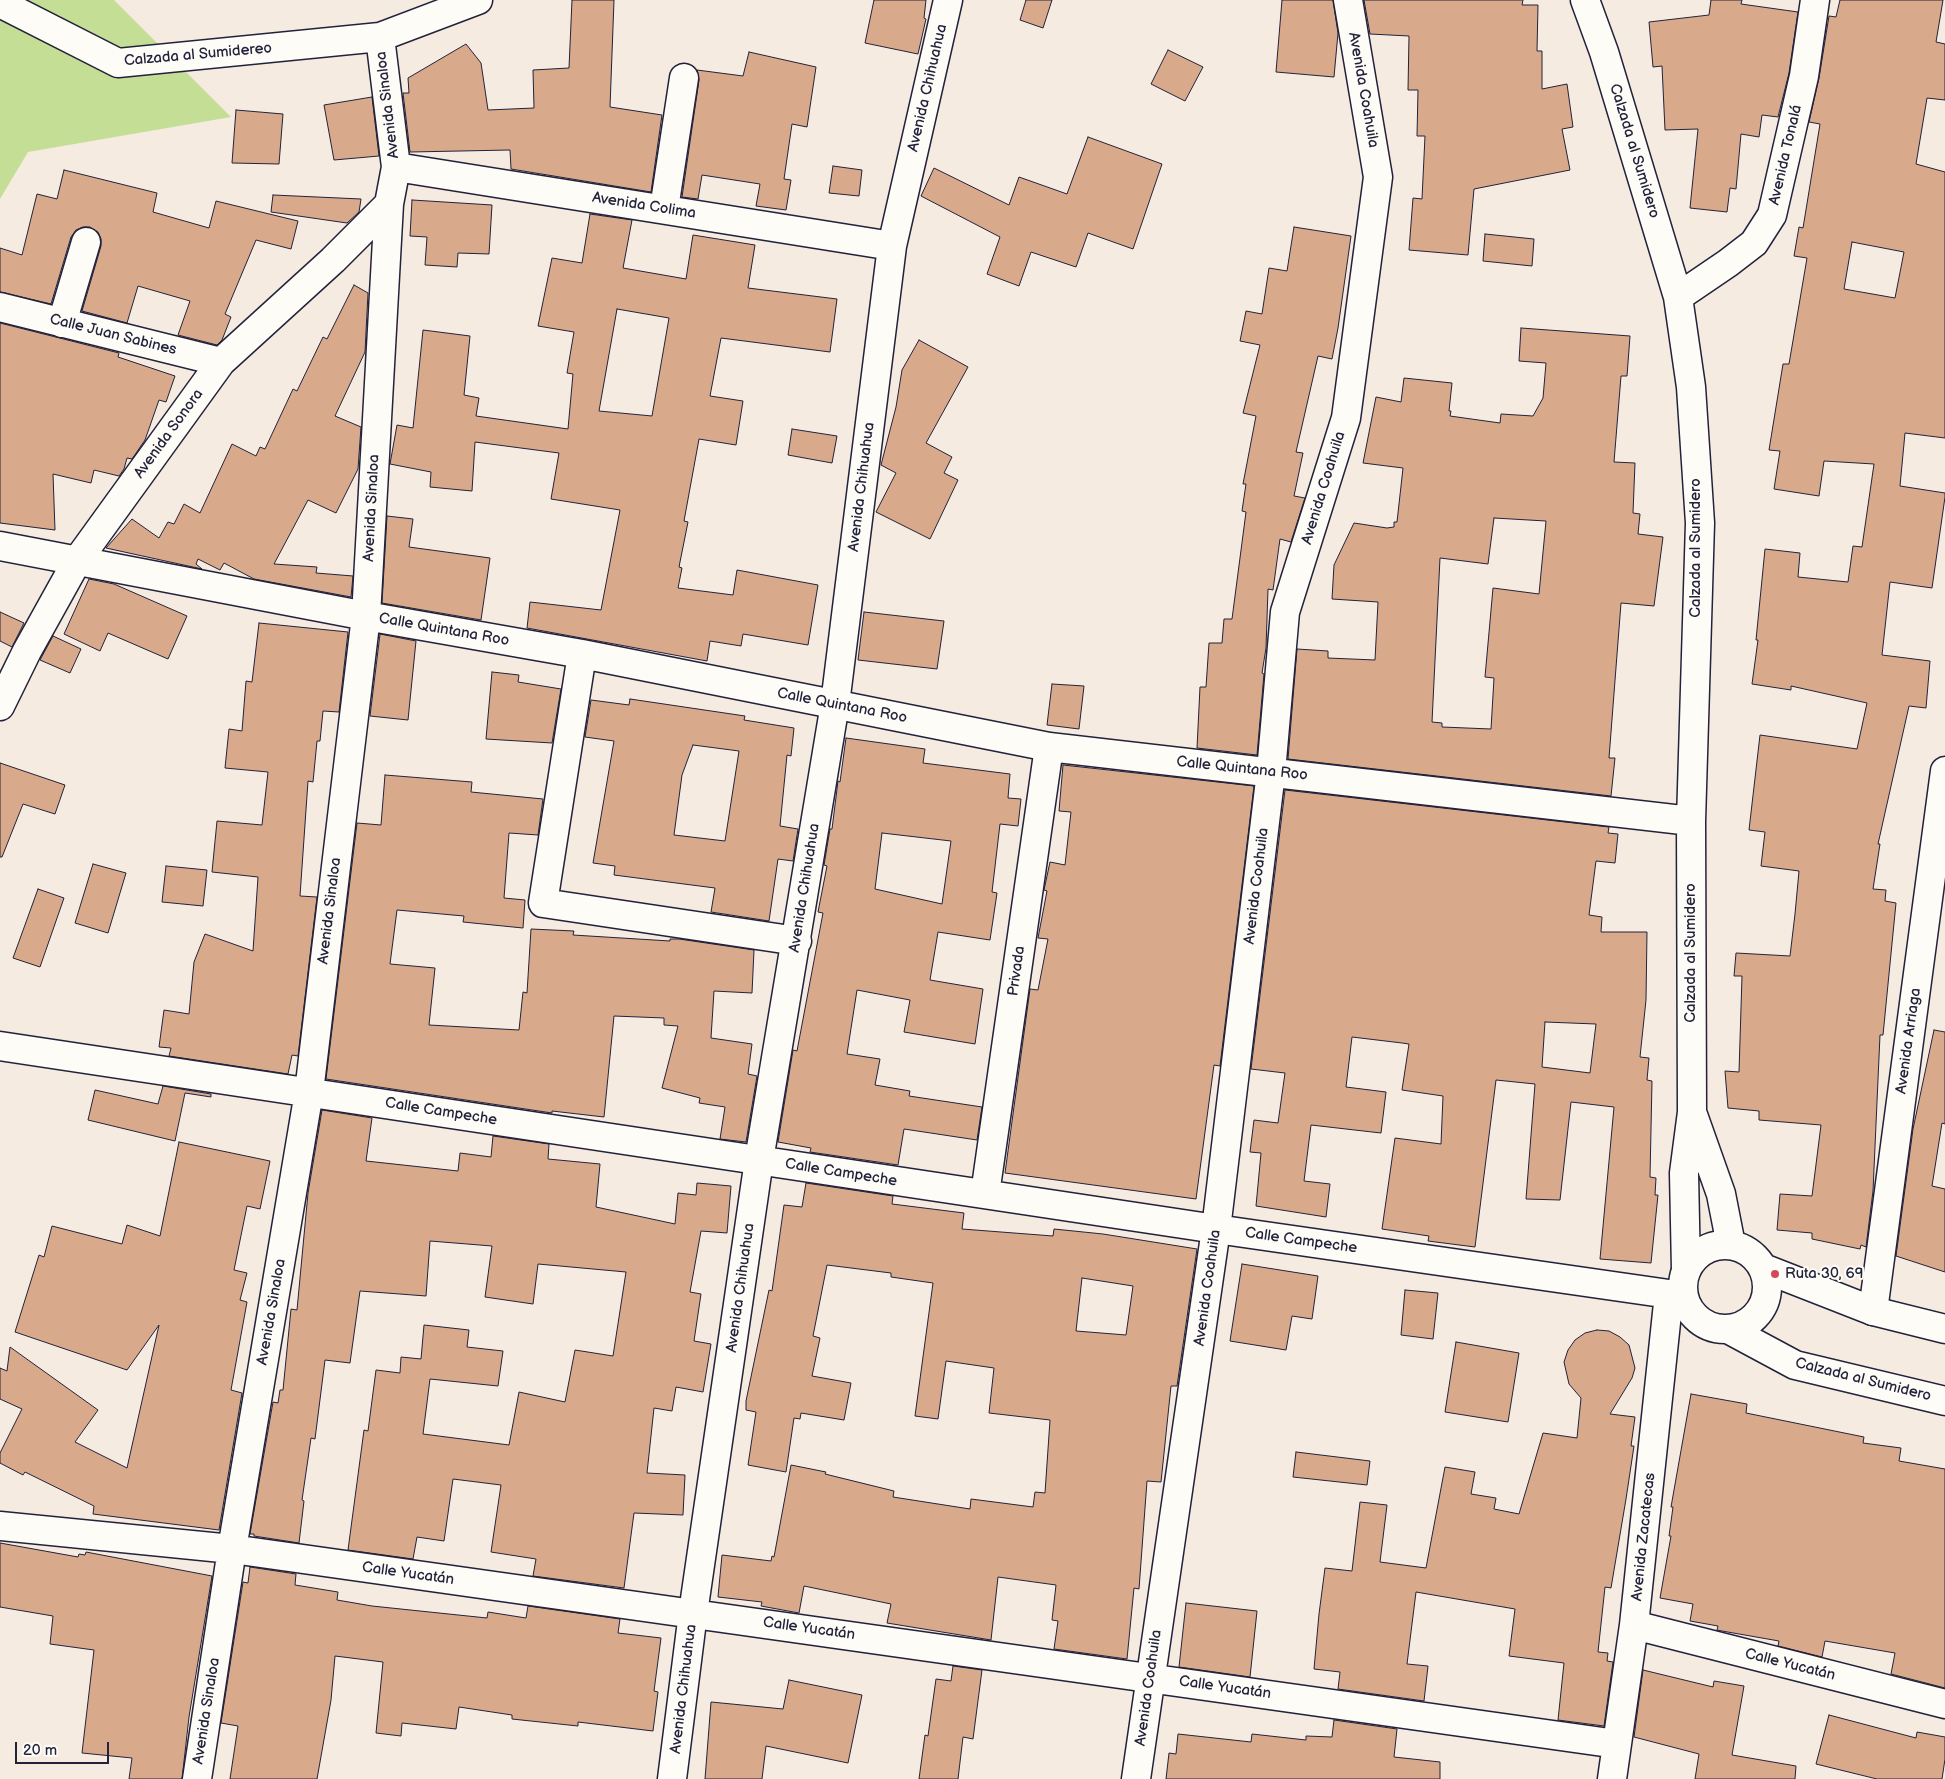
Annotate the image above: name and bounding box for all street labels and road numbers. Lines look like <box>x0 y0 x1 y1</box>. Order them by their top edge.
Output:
street label: Avenida Chihuahua <box>905 22 951 154</box>
street label: Avenida Coahuila <box>1344 31 1382 149</box>
street label: Calzada al Sumidereo <box>123 40 273 70</box>
street label: Avenida Sinaloa <box>373 51 403 159</box>
street label: Calzada al Sumidero <box>1605 82 1663 220</box>
street label: Avenida Tonalá <box>1766 103 1806 207</box>
street label: Avenida Colima <box>591 189 697 223</box>
street label: Calle Juan Sabines <box>48 311 178 359</box>
street label: Avenida Sonora <box>131 386 207 482</box>
street label: Avenida Chihuahua <box>845 421 879 553</box>
street label: Avenida Coahuila <box>1298 429 1350 547</box>
street label: Avenida Sinaloa <box>360 454 384 562</box>
street label: Calzada al Sumidero <box>1687 478 1705 618</box>
street label: Calle Quintana Roo <box>377 610 511 650</box>
street label: Calle Quintana Roo <box>775 685 909 727</box>
street label: Calle Quintana Roo <box>1175 753 1309 785</box>
street label: Avenida Chihuahua <box>786 822 824 954</box>
street label: Avenida Coahuila <box>1241 827 1273 945</box>
street label: Avenida Sinaloa <box>315 857 345 965</box>
street label: Calzada al Sumidero <box>1682 883 1700 1023</box>
street label: Privada <box>1005 945 1029 997</box>
street label: Avenida Arriaga <box>1893 987 1925 1095</box>
street label: Calle Campeche <box>384 1094 498 1130</box>
street label: Calle Campeche <box>784 1155 898 1191</box>
street label: Avenida Chihuahua <box>723 1222 759 1354</box>
street label: Calle Campeche <box>1244 1224 1358 1258</box>
street label: Avenida Coahuila <box>1191 1229 1225 1347</box>
street label: Avenida Sinaloa <box>254 1257 290 1367</box>
street label: Calzada al Sumidero <box>1793 1354 1933 1406</box>
street label: Avenida Zacatecas <box>1628 1472 1660 1602</box>
street label: Calle Yucatán <box>361 1559 455 1589</box>
street label: Calle Yucatán <box>762 1614 856 1644</box>
street label: Avenida Chihuahua <box>667 1623 701 1755</box>
street label: Avenida Coahuila <box>1132 1629 1166 1747</box>
street label: Calle Yucatán <box>1743 1645 1837 1685</box>
street label: Avenida Sinaloa <box>190 1656 224 1766</box>
street label: Calle Yucatán <box>1178 1673 1272 1703</box>

